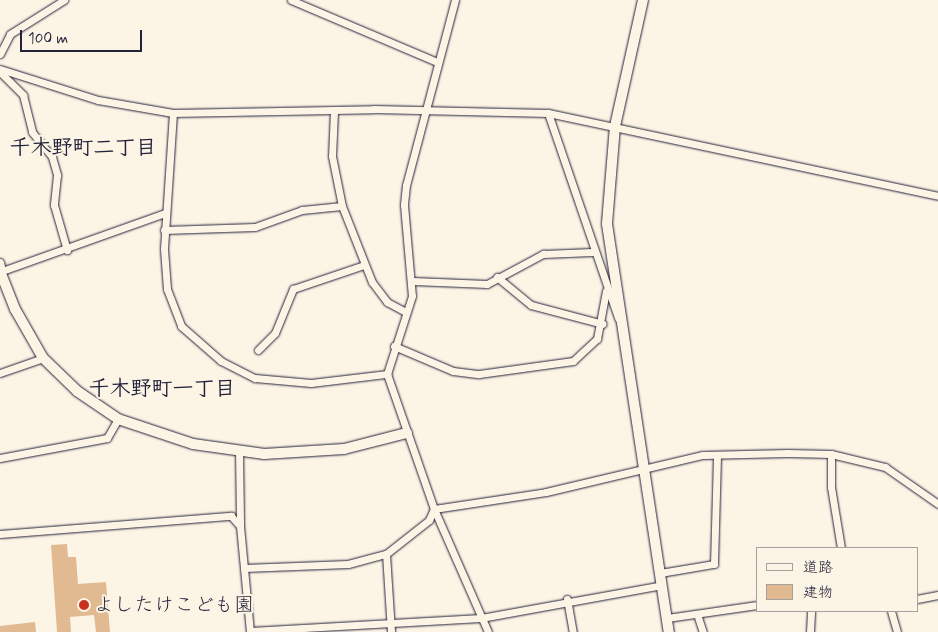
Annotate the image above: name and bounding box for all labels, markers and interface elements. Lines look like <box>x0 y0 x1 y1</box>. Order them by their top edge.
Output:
scale bar <box>22 20 145 52</box>
text: 100 m <box>28 29 68 49</box>
district label: 千木野町二丁目 <box>10 135 156 161</box>
district label: 千木野町一丁目 <box>89 376 235 402</box>
legend <box>756 547 918 612</box>
text: 道路 <box>803 558 833 578</box>
text: 建物 <box>803 583 833 603</box>
place label: よしたけこども園 <box>94 593 254 617</box>
marker: よしたけこども園 <box>78 599 90 611</box>

